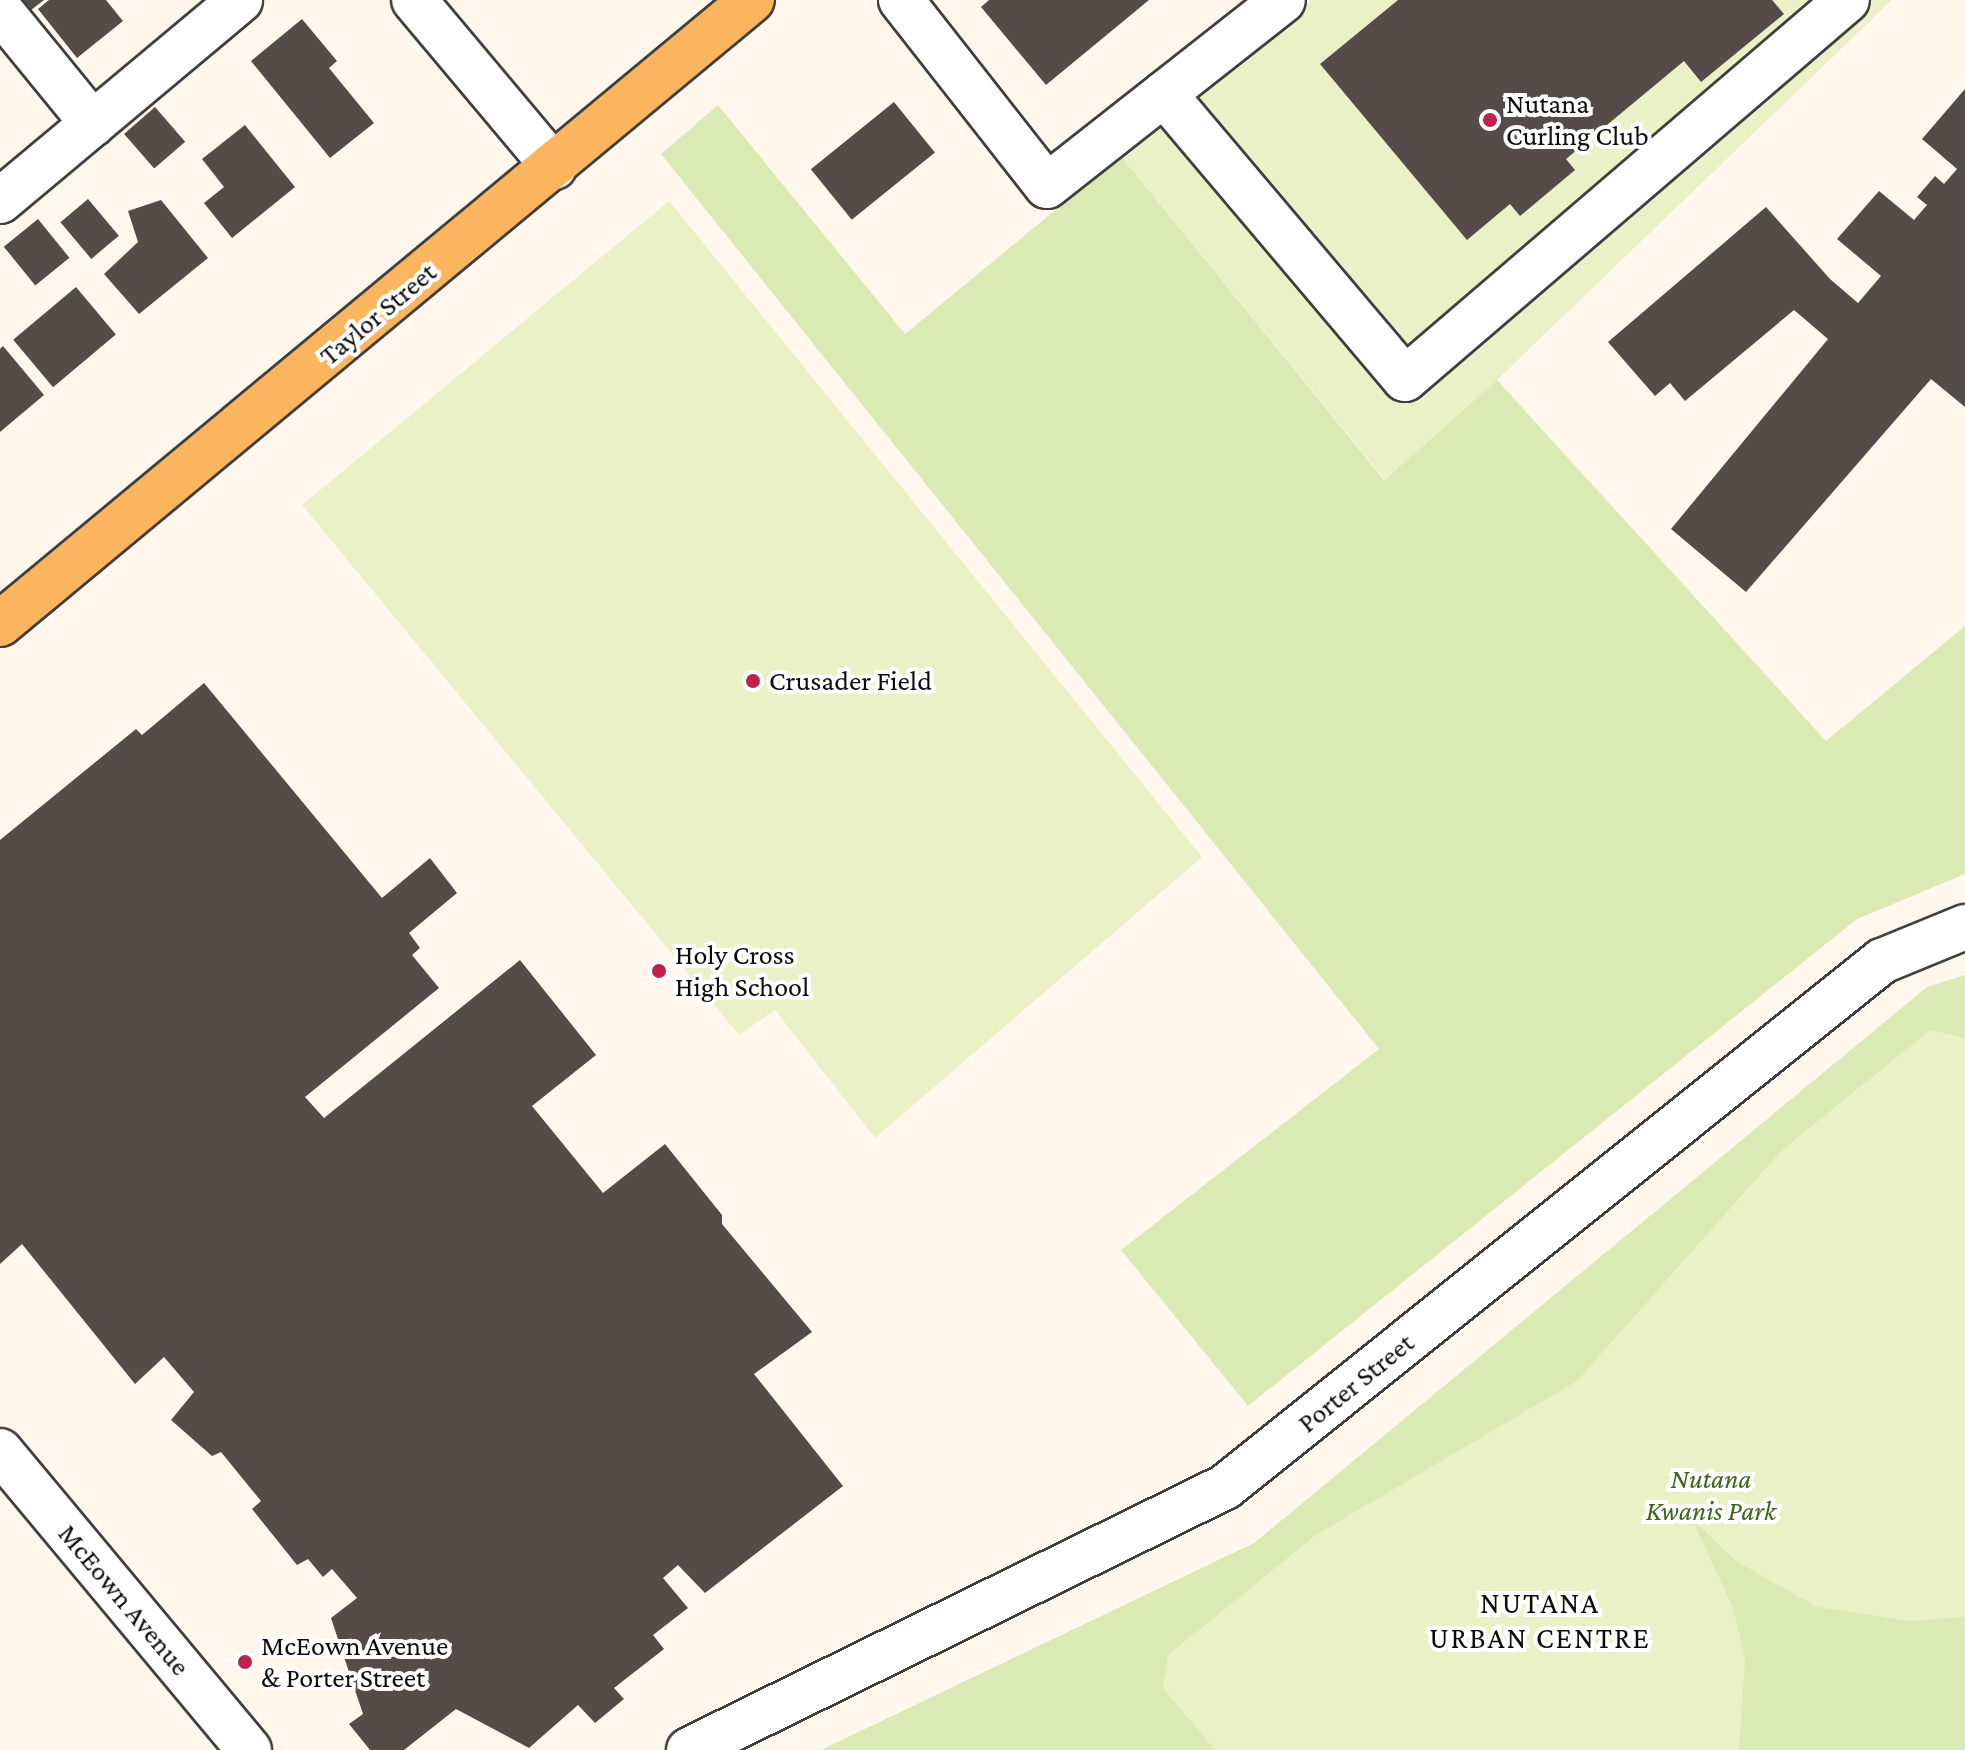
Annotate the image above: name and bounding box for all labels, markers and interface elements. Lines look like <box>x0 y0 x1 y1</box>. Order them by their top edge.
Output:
place label: Nutana Curling Club <box>1506 87 1649 153</box>
marker: Nutana Curling Club <box>1481 111 1499 129</box>
street label: Taylor Street <box>313 255 443 373</box>
place label: Crusader Field <box>769 664 932 698</box>
marker: Crusader Field <box>744 672 762 690</box>
place label: Holy Cross High School <box>675 938 809 1004</box>
marker: Holy Cross High School <box>650 962 668 980</box>
street label: Porter Street <box>1291 1326 1421 1440</box>
park label: Nutana Kwanis Park <box>1646 1462 1776 1528</box>
street label: McEown Avenue <box>51 1517 197 1683</box>
district label: NUTANA URBAN CENTRE <box>1429 1585 1651 1656</box>
place label: McEown Avenue & Porter Street <box>261 1629 448 1695</box>
marker: McEown Avenue & Porter Street <box>236 1653 254 1671</box>

